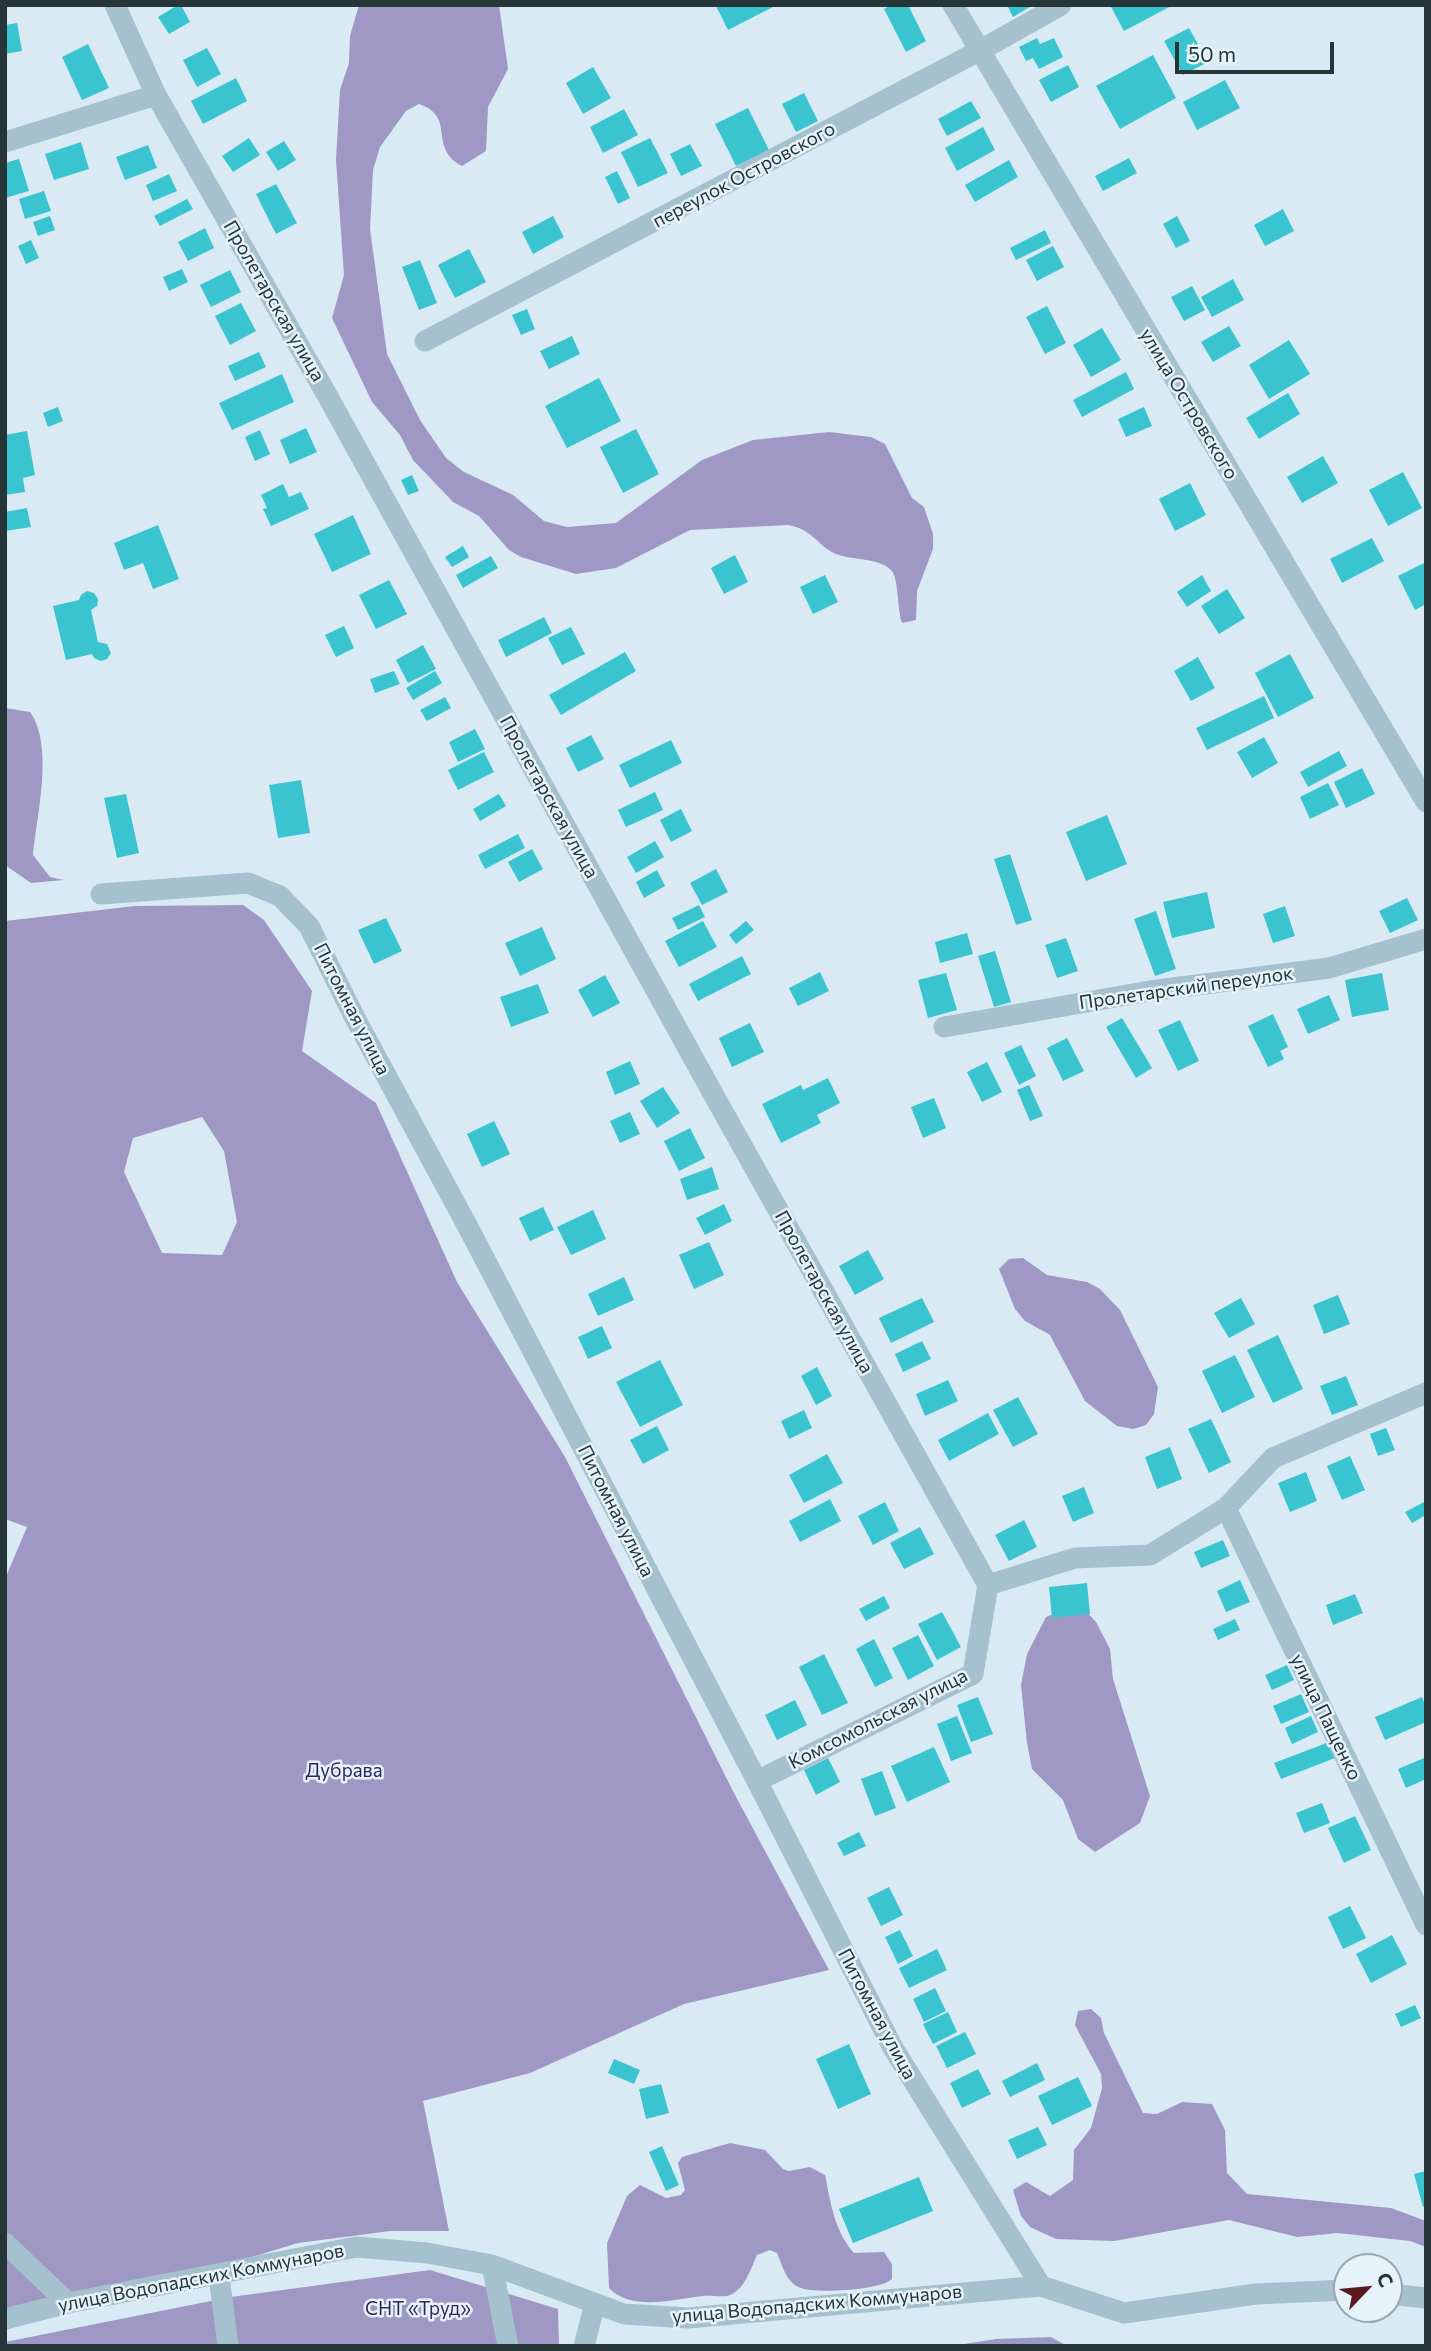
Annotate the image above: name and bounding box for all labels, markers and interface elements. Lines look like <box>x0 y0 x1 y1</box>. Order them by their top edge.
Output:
scale bar <box>1179 28 1338 72</box>
text: 50 m <box>1188 41 1236 66</box>
street label: переулок Островского <box>649 117 839 233</box>
street label: Пролетарская улица <box>219 216 329 386</box>
street label: улица Островского <box>1135 324 1243 484</box>
street label: Пролетарская улица <box>495 712 603 882</box>
street label: Питомная улица <box>309 939 395 1079</box>
street label: Пролетарский переулок <box>1078 962 1294 1014</box>
street label: Пролетарская улица <box>770 1207 878 1377</box>
street label: Питомная улица <box>573 1441 659 1581</box>
street label: улица Пащенко <box>1286 1650 1366 1784</box>
street label: Комсомольская улица <box>785 1664 971 1774</box>
park label: Дубрава <box>305 1760 383 1782</box>
street label: Питомная улица <box>833 1945 921 2083</box>
street label: улица Водопадских Коммунаров <box>56 2239 346 2317</box>
north arrow <box>1333 2253 1403 2323</box>
text: С <box>1372 2269 1399 2290</box>
street label: улица Водопадских Коммунаров <box>671 2280 963 2328</box>
park label: СНТ «Труд» <box>365 2298 471 2320</box>

